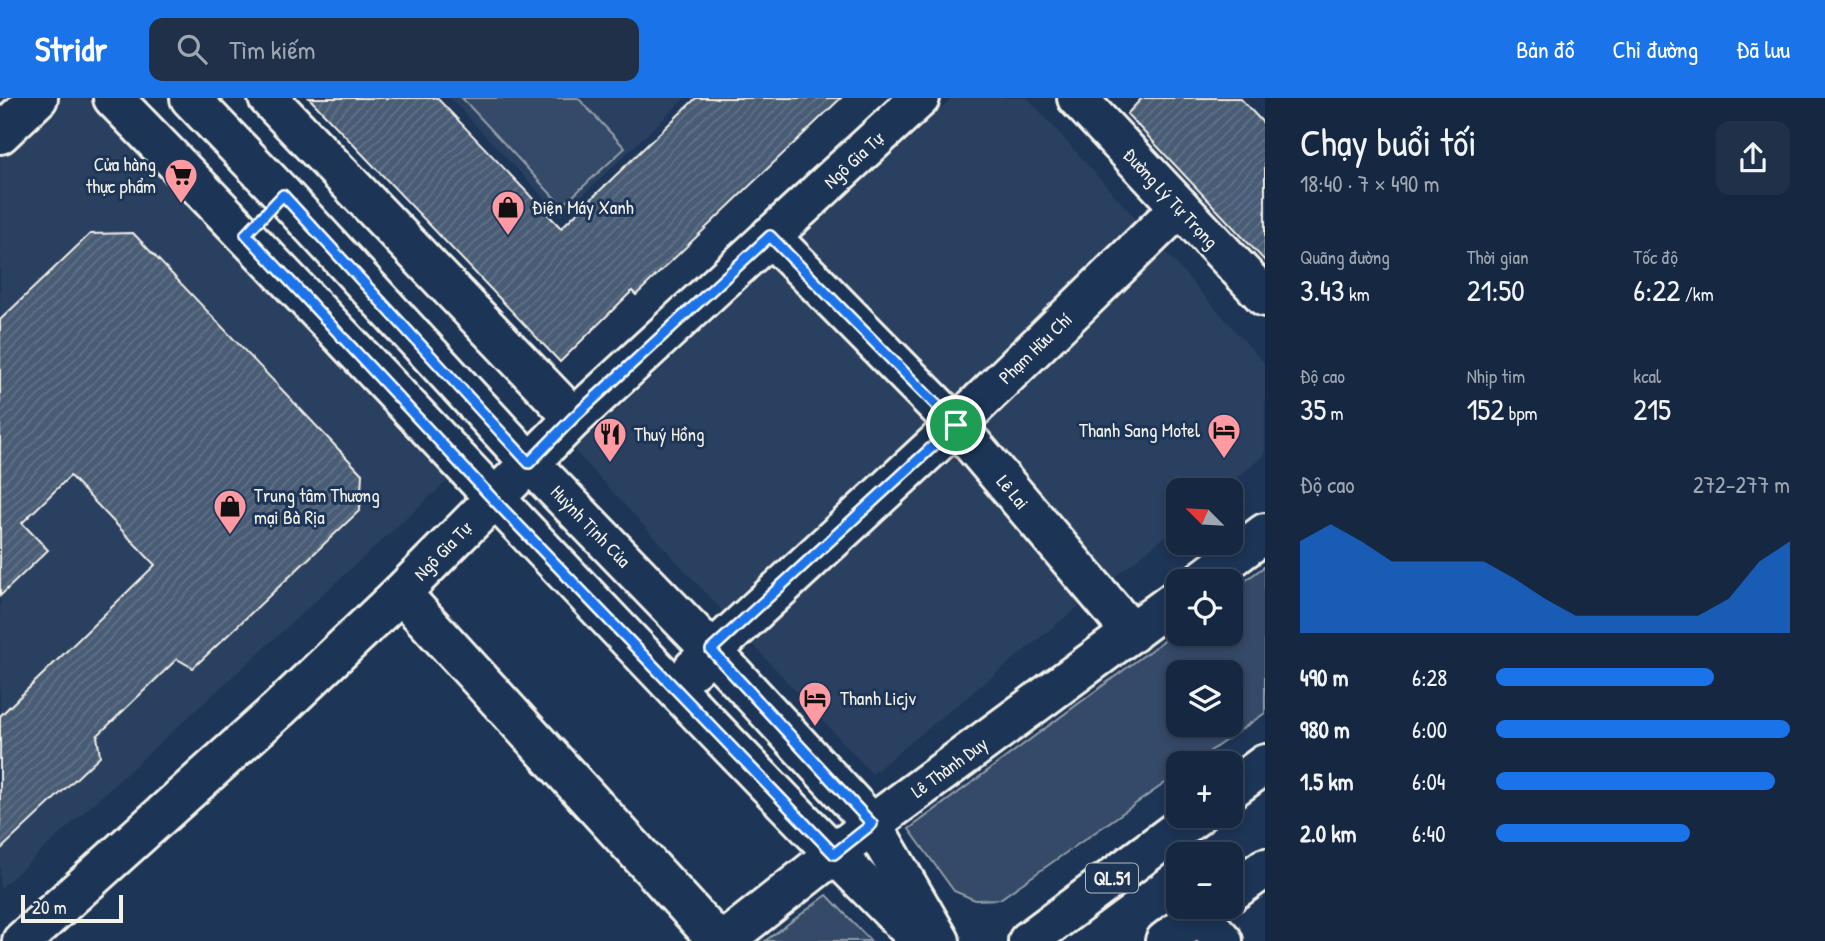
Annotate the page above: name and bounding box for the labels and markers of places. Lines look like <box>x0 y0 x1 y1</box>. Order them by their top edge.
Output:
place label: Cửa hàng thực phẩm <box>86 151 156 199</box>
supermarket icon: Cửa hàng thực phẩm <box>162 156 200 205</box>
shop icon: Điện Máy Xanh <box>489 188 527 237</box>
place label: Điện Máy Xanh <box>532 194 634 220</box>
pin <box>926 395 986 455</box>
hotel icon: Thanh Sang Motel <box>1205 411 1243 460</box>
restaurant icon: Thuý Hồng <box>591 415 629 464</box>
place label: Thanh Sang Motel <box>1079 417 1201 443</box>
place label: Thuý Hồng <box>634 421 704 447</box>
place label: Trung tâm Thương mại Bà Rịa <box>254 482 380 530</box>
shop icon: Trung tâm Thương mại Bà Rịa <box>211 487 249 536</box>
hotel icon: Thanh Licjv <box>796 679 834 728</box>
place label: Thanh Licjv <box>840 685 916 711</box>

